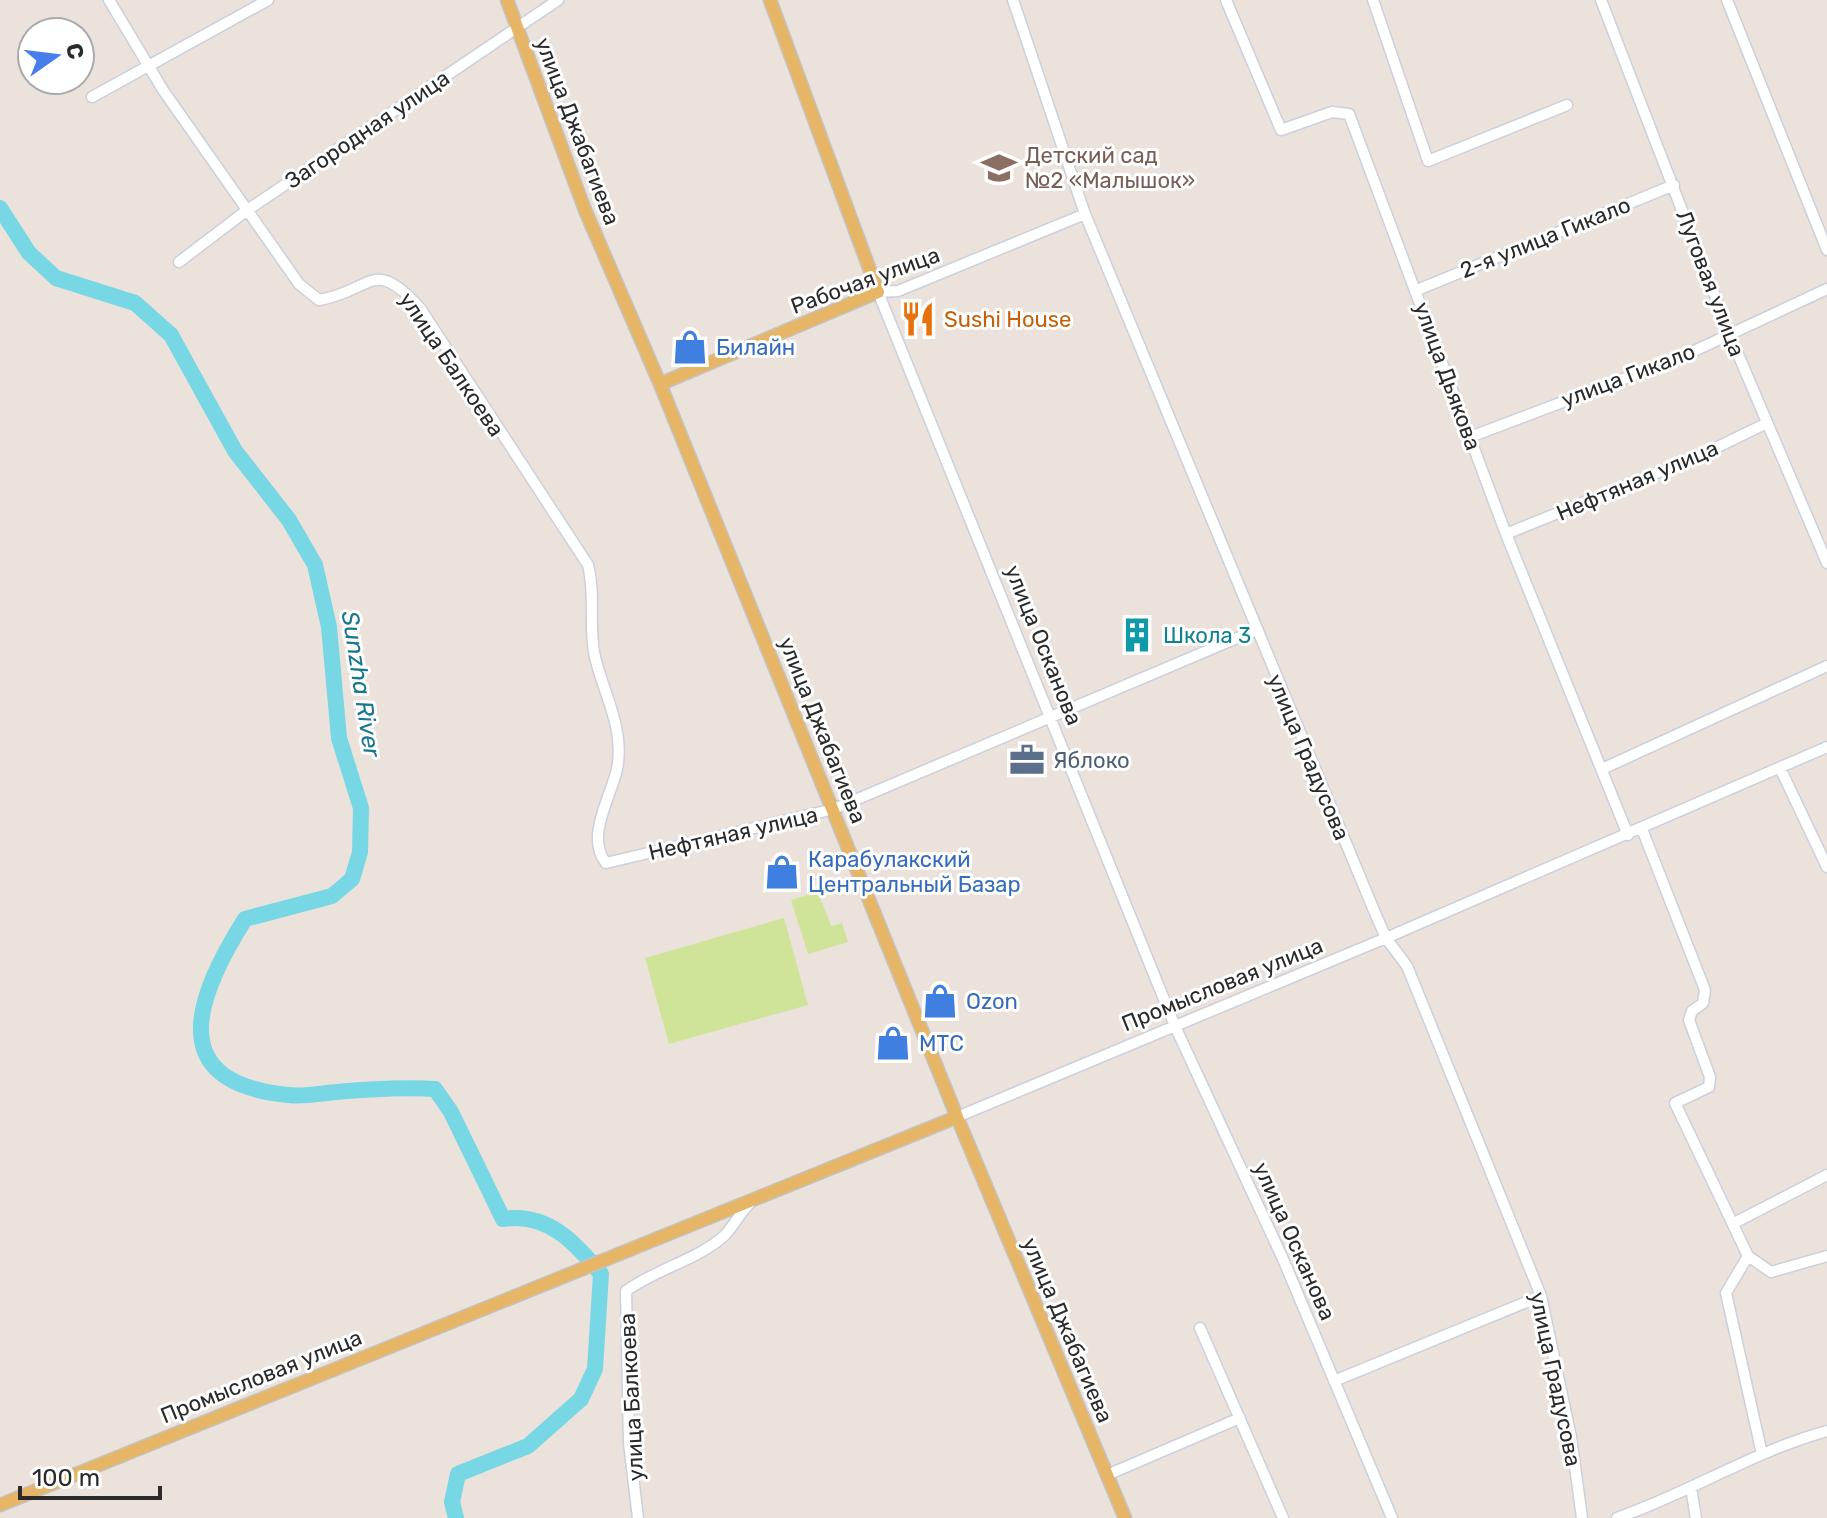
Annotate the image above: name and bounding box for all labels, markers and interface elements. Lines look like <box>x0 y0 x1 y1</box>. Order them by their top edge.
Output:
north arrow <box>16 16 96 96</box>
street label: улица Джабагиева <box>529 34 626 229</box>
text: С <box>60 41 90 62</box>
street label: Загородная улица <box>280 64 455 195</box>
place label: Детский сад №2 «Малышок» <box>1025 142 1195 194</box>
school or university icon: Детский сад №2 «Малышок» <box>980 149 1018 187</box>
street label: 2-я улица Гикало <box>1456 191 1634 284</box>
street label: Луговая улица <box>1670 206 1751 360</box>
street label: Рабочая улица <box>787 241 943 320</box>
street label: улица Балкоева <box>393 287 510 442</box>
street label: улица Дьякова <box>1408 298 1487 454</box>
restaurant icon: Sushi House <box>899 300 937 338</box>
place label: Sushi House <box>944 306 1071 333</box>
shop icon: Билайн <box>671 328 709 366</box>
place label: Билайн <box>716 334 795 361</box>
street label: улица Гикало <box>1558 338 1699 413</box>
street label: Нефтяная улица <box>1552 434 1722 527</box>
street label: улица Осканова <box>999 561 1088 729</box>
water label: Sunzha River <box>336 609 387 760</box>
building icon: Школа 3 <box>1118 616 1156 654</box>
place label: Школа 3 <box>1163 622 1251 649</box>
street label: улица Джабагиева <box>773 633 872 827</box>
street label: улица Градусова <box>1261 670 1356 844</box>
office icon: Яблоко <box>1008 741 1046 779</box>
place label: Яблоко <box>1053 747 1130 774</box>
street label: Нефтяная улица <box>646 801 821 866</box>
place label: Карабулакский Центральный Базар <box>808 846 1021 898</box>
shop icon: Карабулакский Центральный Базар <box>763 853 801 891</box>
street label: Промысловая улица <box>1118 932 1327 1037</box>
shop icon: Ozon <box>921 982 959 1020</box>
place label: Ozon <box>966 988 1018 1015</box>
shop icon: МТС <box>874 1024 912 1062</box>
place label: МТС <box>919 1030 964 1057</box>
street label: улица Осканова <box>1248 1158 1341 1324</box>
street label: улица Джабагиева <box>1016 1234 1119 1427</box>
street label: улица Градусова <box>1524 1289 1587 1469</box>
street label: улица Балкоева <box>614 1312 649 1482</box>
street label: Промысловая улица <box>157 1324 366 1429</box>
scale bar <box>20 1450 160 1500</box>
text: 100 m <box>32 1464 100 1492</box>

